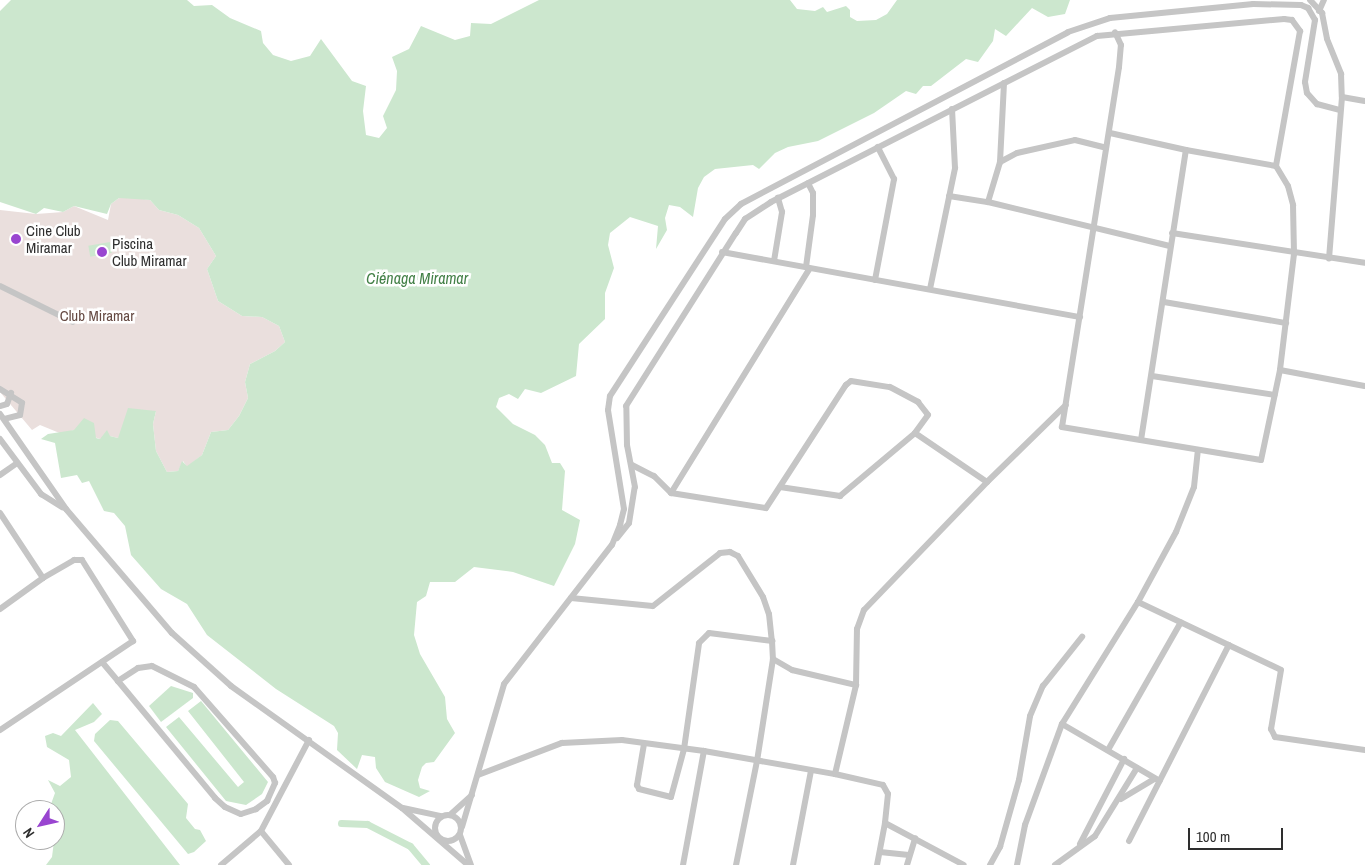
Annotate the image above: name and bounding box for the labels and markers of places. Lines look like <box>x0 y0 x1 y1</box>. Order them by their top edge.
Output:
place label: Cine Club Miramar <box>26 221 81 256</box>
marker: Cine Club Miramar <box>10 233 22 245</box>
place label: Piscina Club Miramar <box>112 234 186 269</box>
marker: Piscina Club Miramar <box>96 246 108 258</box>

